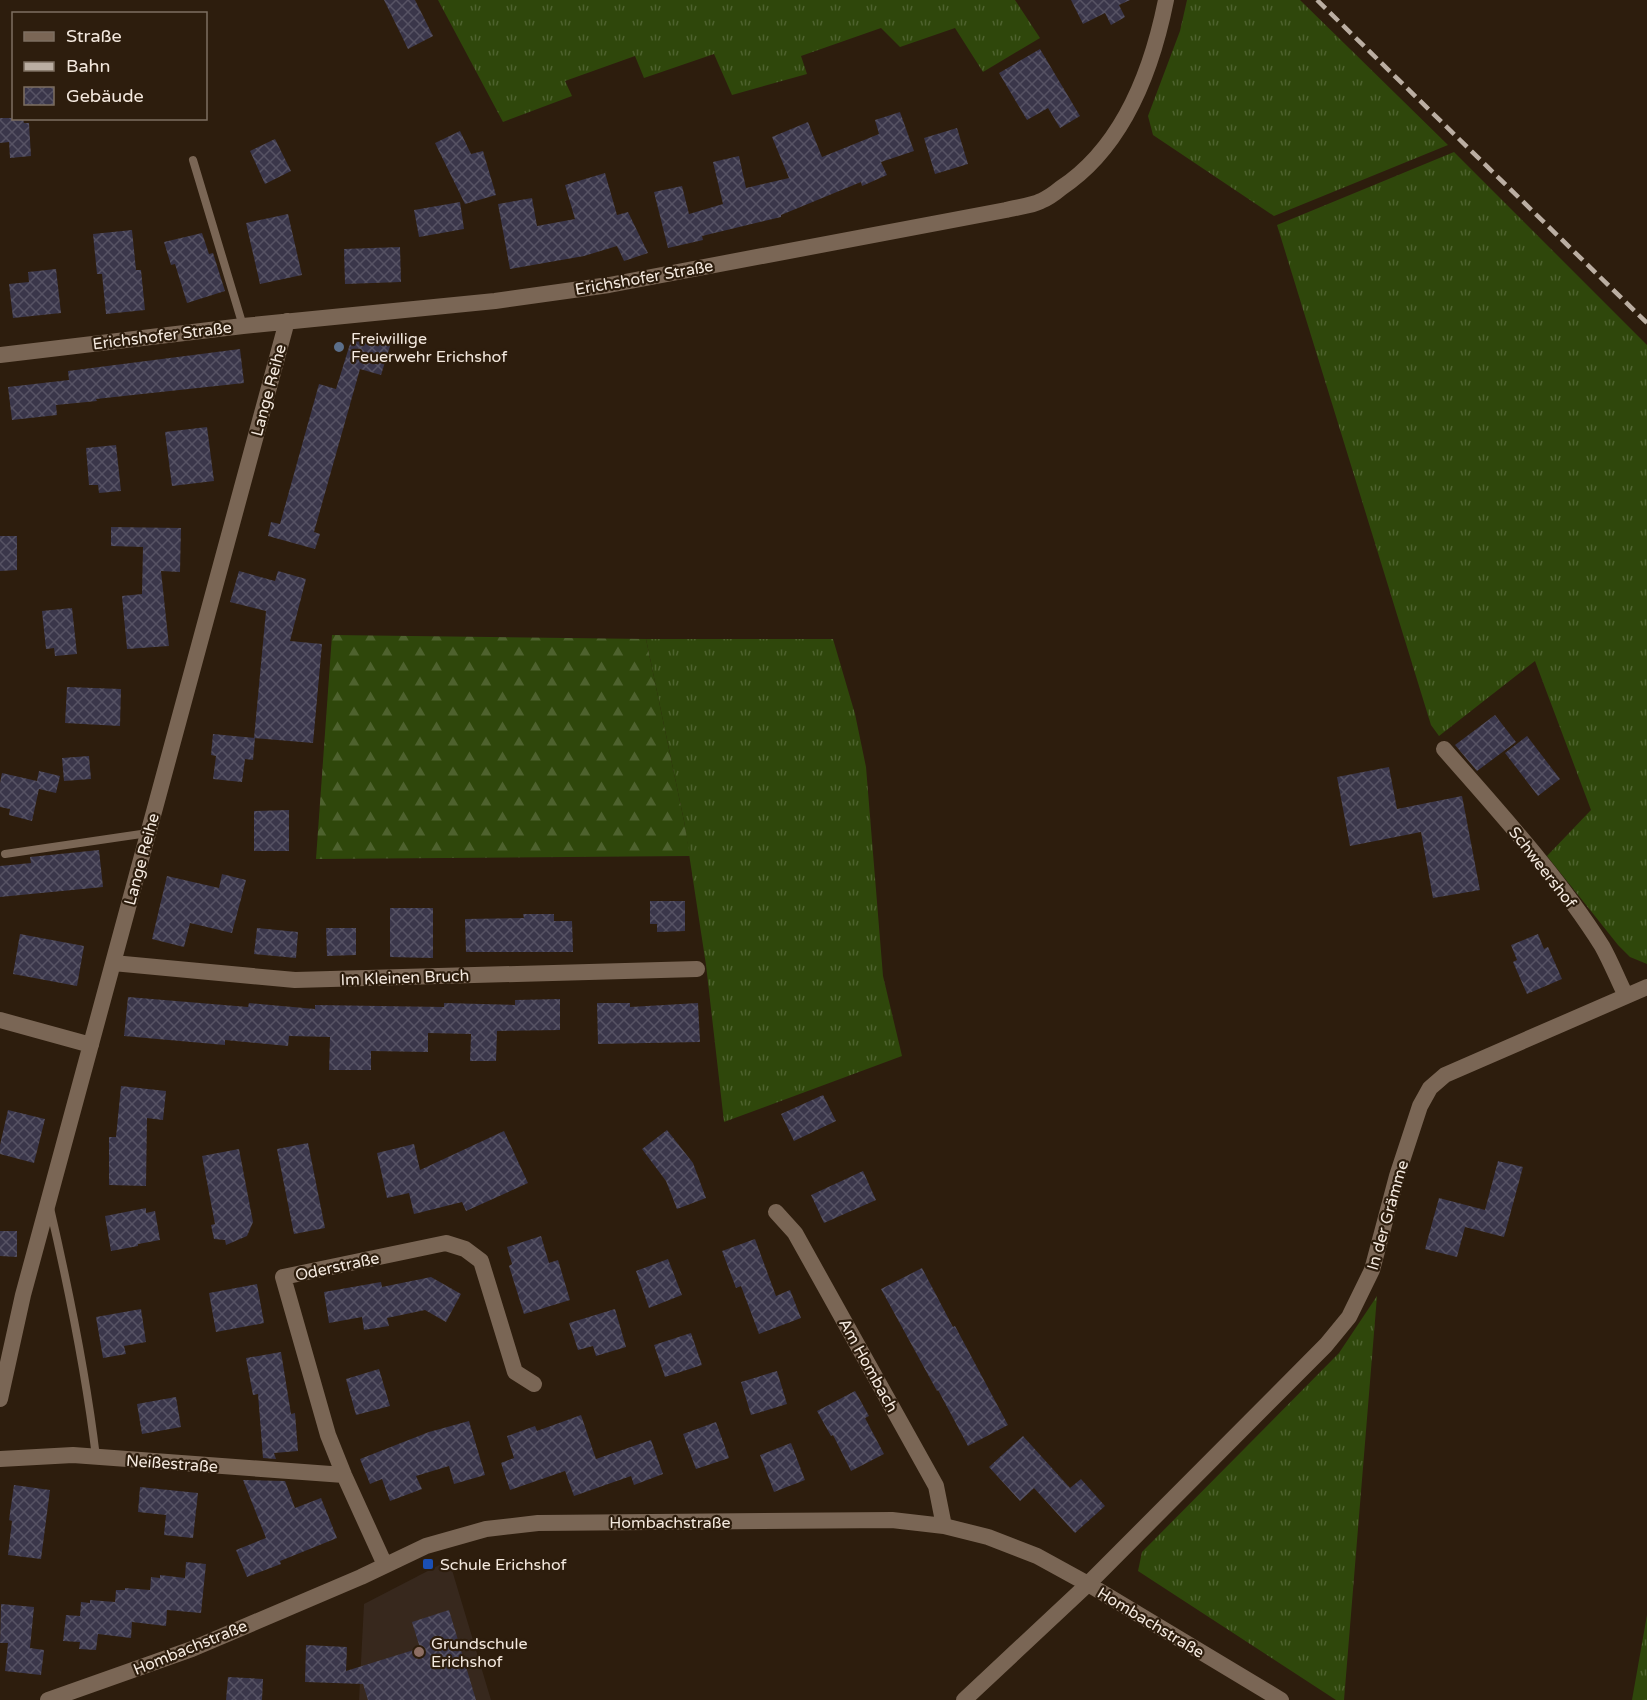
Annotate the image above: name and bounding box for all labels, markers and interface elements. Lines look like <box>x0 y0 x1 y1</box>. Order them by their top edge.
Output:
legend <box>12 12 207 120</box>
text: Straße <box>66 25 122 47</box>
text: Bahn <box>66 55 111 77</box>
text: Gebäude <box>66 85 144 107</box>
street label: Erichshofer Straße <box>573 256 715 300</box>
street label: Erichshofer Straße <box>91 318 233 354</box>
place label: Freiwillige Feuerwehr Erichshof <box>351 329 508 367</box>
marker: Freiwillige Feuerwehr Erichshof <box>332 340 346 354</box>
street label: Lange Reihe <box>247 342 291 438</box>
street label: Lange Reihe <box>120 811 164 907</box>
street label: Schweershof <box>1504 823 1581 913</box>
street label: Im Kleinen Bruch <box>340 966 470 990</box>
street label: In der Grämme <box>1363 1158 1413 1273</box>
street label: Oderstraße <box>293 1248 381 1286</box>
street label: Am Hombach <box>834 1315 902 1416</box>
street label: Neißestraße <box>125 1451 219 1477</box>
street label: Hombachstraße <box>609 1513 731 1533</box>
place label: Schule Erichshof <box>440 1555 568 1575</box>
marker: Schule Erichshof <box>421 1557 435 1571</box>
street label: Hombachstraße <box>1093 1583 1208 1663</box>
street label: Hombachstraße <box>130 1616 250 1680</box>
place label: Grundschule Erichshof <box>431 1634 528 1672</box>
marker: Grundschule Erichshof <box>412 1645 426 1659</box>

